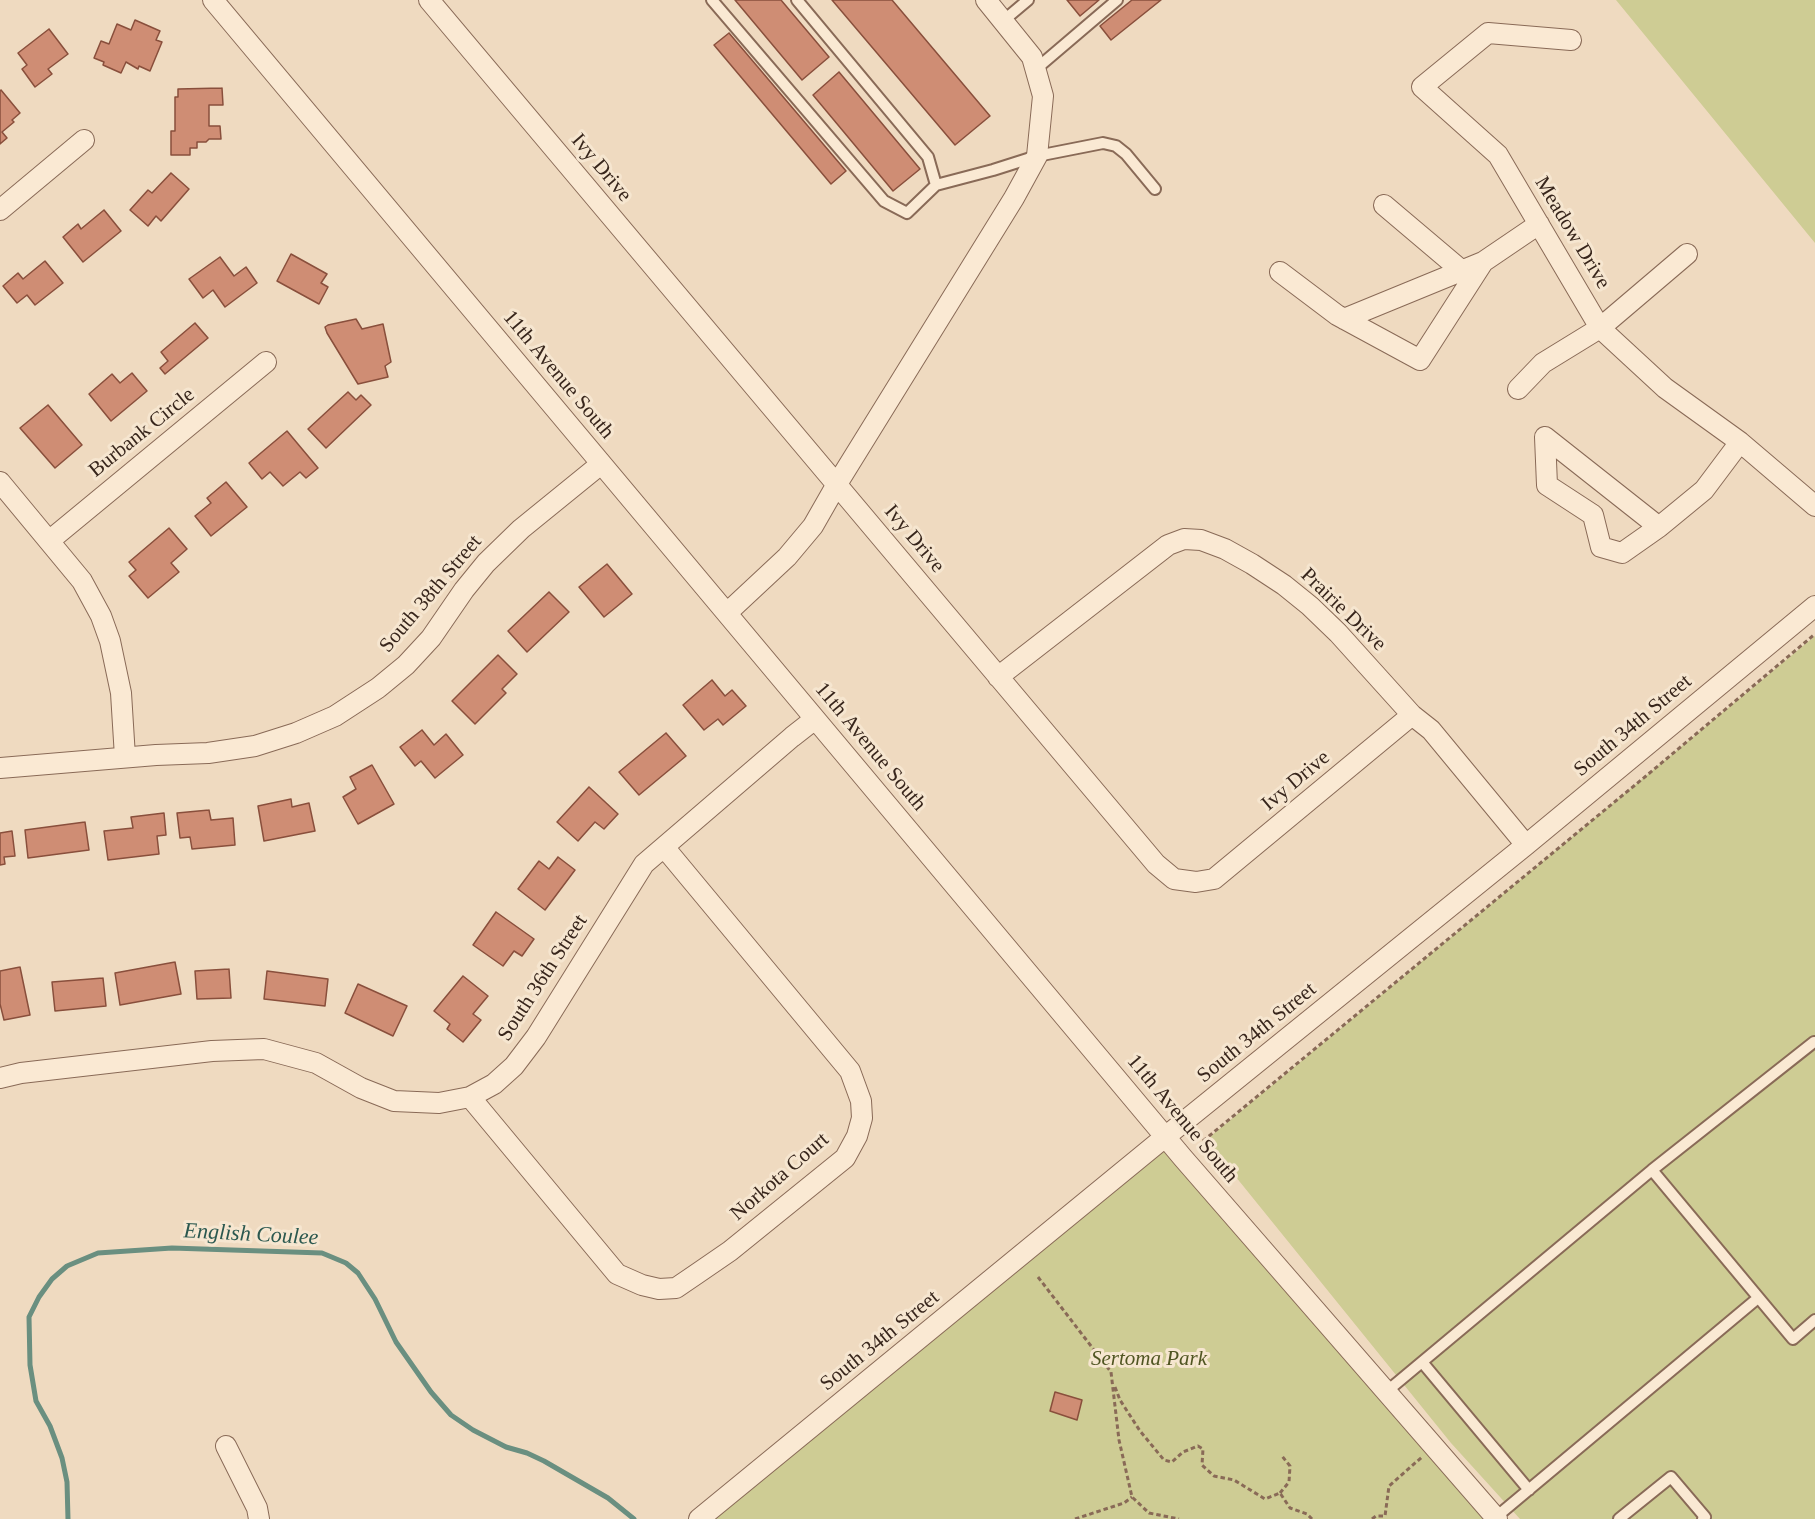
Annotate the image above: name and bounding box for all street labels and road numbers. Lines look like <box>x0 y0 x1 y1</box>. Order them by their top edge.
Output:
street label: Ivy Drive <box>565 129 637 207</box>
street label: Meadow Drive <box>1529 172 1615 294</box>
street label: 11th Avenue South <box>497 306 619 444</box>
street label: Burbank Circle <box>84 383 200 483</box>
street label: Ivy Drive <box>878 500 950 578</box>
street label: South 38th Street <box>374 530 488 658</box>
street label: Prairie Drive <box>1295 563 1391 657</box>
street label: South 34th Street <box>1569 669 1697 783</box>
street label: 11th Avenue South <box>809 678 931 816</box>
street label: Ivy Drive <box>1257 745 1335 817</box>
street label: South 36th Street <box>493 910 593 1046</box>
street label: South 34th Street <box>1192 977 1322 1089</box>
street label: 11th Avenue South <box>1121 1050 1243 1188</box>
street label: Norkota Court <box>726 1128 834 1226</box>
street label: South 34th Street <box>815 1285 945 1397</box>

